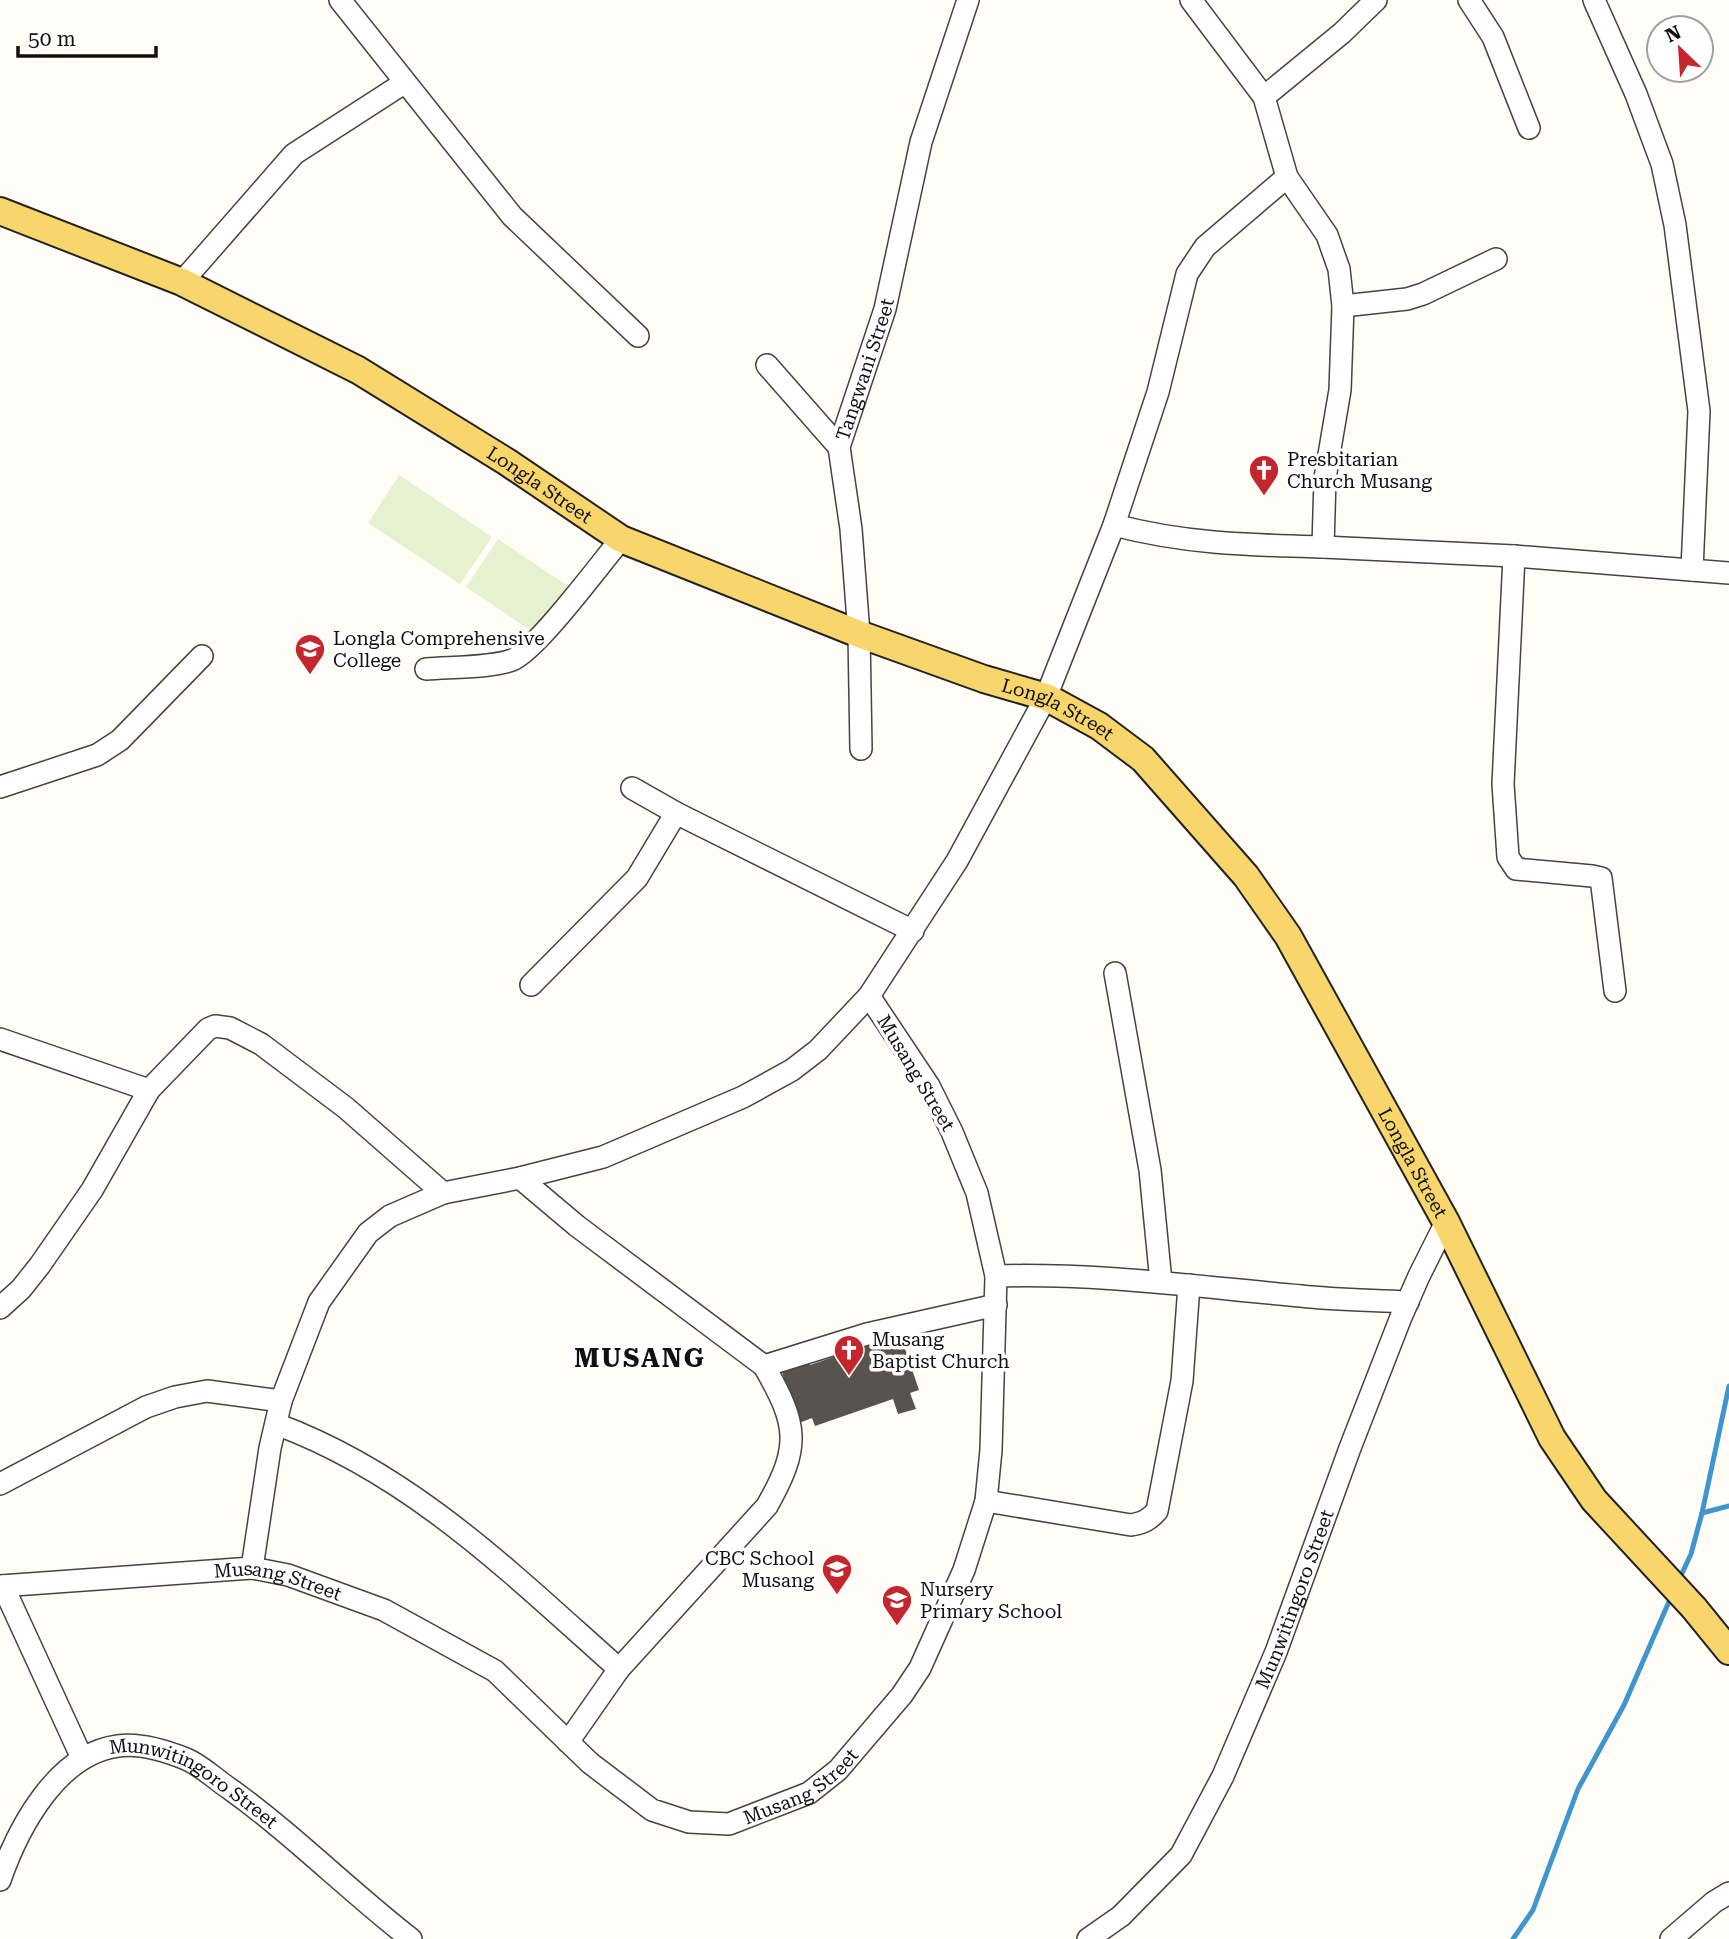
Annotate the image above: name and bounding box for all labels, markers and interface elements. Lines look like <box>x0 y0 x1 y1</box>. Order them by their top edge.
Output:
scale bar <box>18 14 156 58</box>
north arrow <box>1645 14 1715 84</box>
text: N <box>1662 20 1685 48</box>
text: 50 m <box>28 27 76 51</box>
street label: Tangwani Street <box>830 296 898 443</box>
street label: Longla Street <box>483 441 597 528</box>
place label: Presbitarian Church Musang <box>1287 448 1432 493</box>
church icon: Presbitarian Church Musang <box>1247 453 1281 497</box>
place label: Longla Comprehensive College <box>333 627 545 672</box>
school or university icon: Longla Comprehensive College <box>293 632 327 676</box>
street label: Longla Street <box>999 673 1119 745</box>
street label: Musang Street <box>872 1011 960 1135</box>
street label: Longla Street <box>1374 1104 1453 1222</box>
place label: Musang Baptist Church <box>872 1328 1010 1373</box>
church icon: Musang Baptist Church <box>832 1333 866 1377</box>
district label: MUSANG <box>574 1343 706 1373</box>
street label: Munwitingoro Street <box>1250 1506 1338 1692</box>
place label: CBC School Musang <box>705 1547 814 1592</box>
school or university icon: CBC School Musang <box>820 1552 854 1596</box>
street label: Musang Street <box>213 1556 345 1605</box>
place label: Nursery Primary School <box>920 1578 1062 1623</box>
school or university icon: Nursery Primary School <box>880 1583 914 1627</box>
street label: Munwitingoro Street <box>108 1733 283 1833</box>
street label: Musang Street <box>740 1744 863 1829</box>

